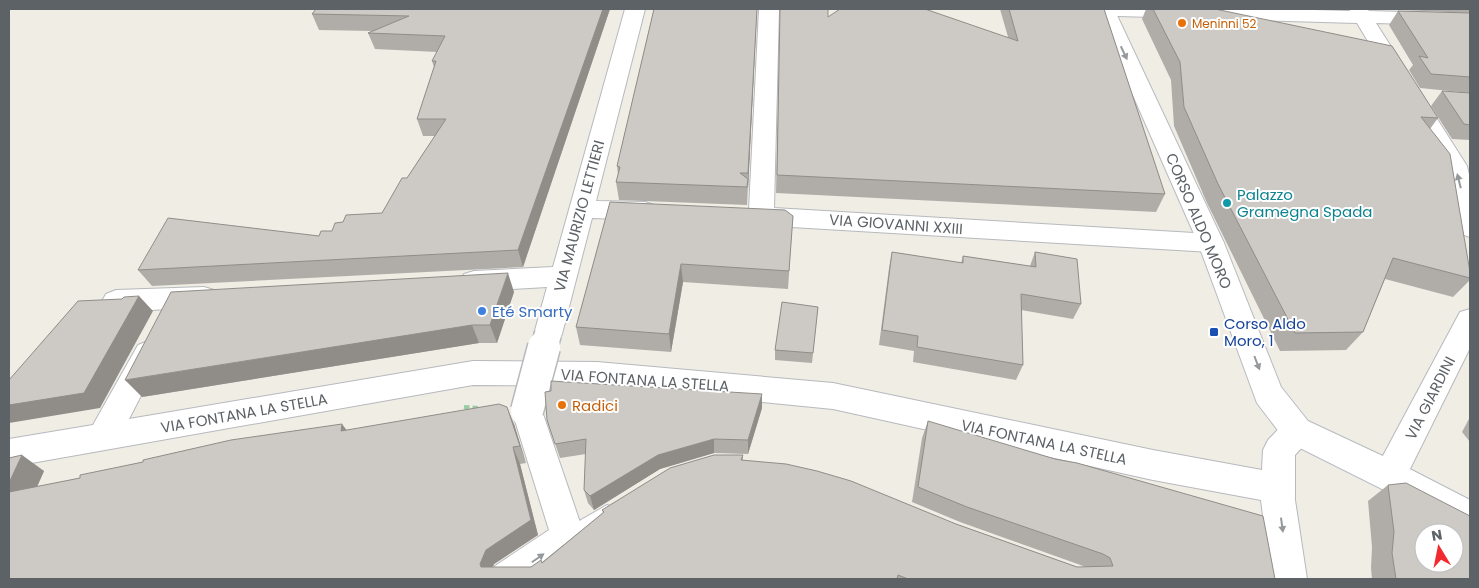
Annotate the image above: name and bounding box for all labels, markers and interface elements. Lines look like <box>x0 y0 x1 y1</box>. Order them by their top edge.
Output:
place label: Meninni 52 <box>1192 15 1256 32</box>
marker: Meninni 52 <box>1176 17 1188 29</box>
one-way arrow <box>1120 46 1128 60</box>
street label: VIA MAURIZIO LETTIERI <box>549 138 609 294</box>
street label: CORSO ALDO MORO <box>1161 150 1237 292</box>
one-way arrow <box>1455 173 1463 188</box>
place label: Palazzo Gramegna Spada <box>1237 184 1372 222</box>
marker: Palazzo Gramegna Spada <box>1221 197 1233 209</box>
street label: VIA GIOVANNI XXIII <box>829 209 963 239</box>
place label: Eté Smarty <box>492 301 573 322</box>
marker: Eté Smarty <box>476 305 488 317</box>
place label: Corso Aldo Moro, 1 <box>1224 313 1306 351</box>
marker: Corso Aldo Moro, 1 <box>1208 326 1220 338</box>
street label: VIA GIARDINI <box>1400 353 1460 443</box>
one-way arrow <box>1253 356 1261 371</box>
street label: VIA FONTANA LA STELLA <box>560 364 730 396</box>
street label: VIA FONTANA LA STELLA <box>159 388 329 438</box>
place label: Radici <box>572 395 618 416</box>
marker: Radici <box>556 399 568 411</box>
street label: VIA FONTANA LA STELLA <box>959 414 1129 470</box>
one-way arrow <box>1278 517 1286 533</box>
north arrow <box>1414 523 1464 573</box>
text: N <box>1430 524 1444 546</box>
one-way arrow <box>531 553 545 563</box>

